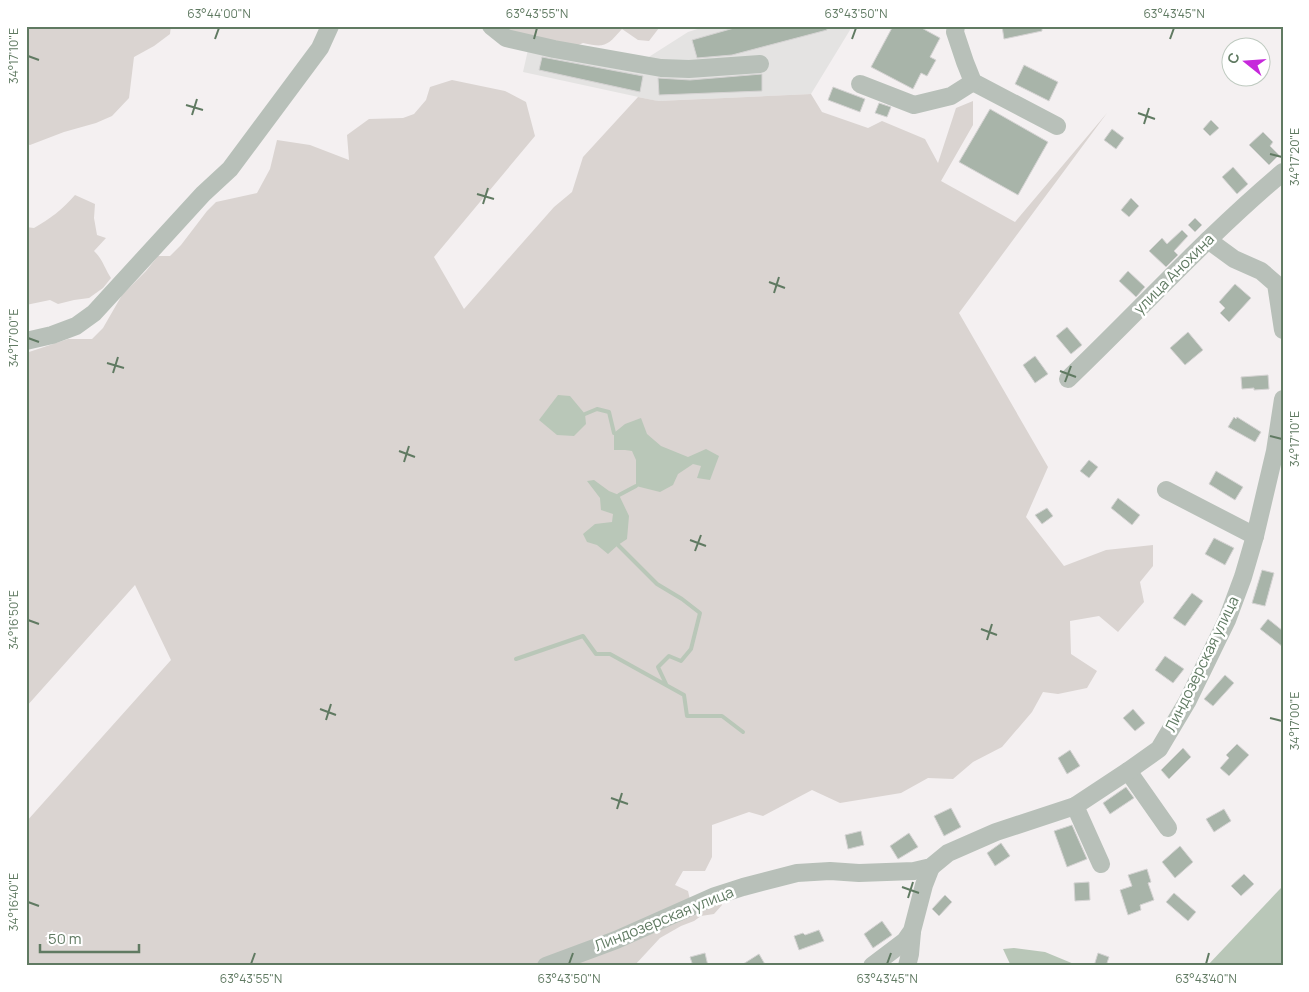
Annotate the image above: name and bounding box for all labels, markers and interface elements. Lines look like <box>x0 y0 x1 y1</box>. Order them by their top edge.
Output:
text: 63°44'00"N <box>187 5 251 22</box>
text: 63°43'55"N <box>506 5 568 22</box>
text: 63°43'50"N <box>825 5 887 22</box>
text: 63°43'45"N <box>1143 5 1205 22</box>
text: 34°17'10"E <box>5 28 22 84</box>
north arrow <box>1222 38 1272 88</box>
text: С <box>1222 50 1244 66</box>
text: 34°17'20"E <box>1286 128 1303 186</box>
street label: улица Анохина <box>1129 229 1219 319</box>
text: 34°17'00"E <box>5 309 22 367</box>
text: 34°17'10"E <box>1286 411 1303 467</box>
text: 34°16'50"E <box>5 590 22 650</box>
street label: Линдозерская улица <box>1160 592 1244 735</box>
text: 34°17'00"E <box>1286 692 1303 750</box>
text: 34°16'40"E <box>5 873 22 931</box>
street label: Линдозерская улица <box>591 881 737 956</box>
scale bar <box>40 922 139 954</box>
text: 50 m <box>48 928 82 949</box>
text: 63°43'55"N <box>220 970 282 987</box>
text: 63°43'50"N <box>538 970 600 987</box>
text: 63°43'45"N <box>856 970 918 987</box>
text: 63°43'40"N <box>1175 970 1237 987</box>

